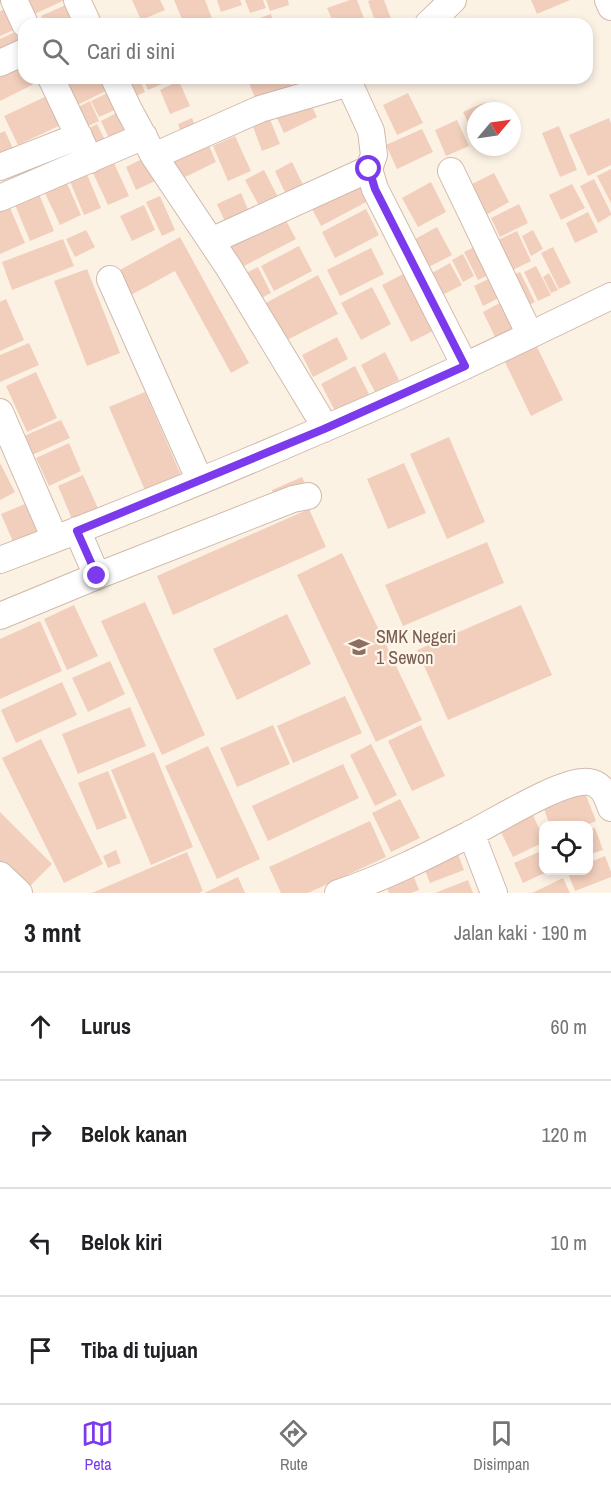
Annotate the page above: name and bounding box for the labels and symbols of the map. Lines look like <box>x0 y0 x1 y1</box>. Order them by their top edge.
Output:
north arrow <box>467 102 521 156</box>
route start <box>355 155 381 181</box>
route end <box>83 562 109 588</box>
place label: SMK Negeri 1 Sewon <box>376 624 456 670</box>
school or university icon: SMK Negeri 1 Sewon <box>347 635 371 659</box>

